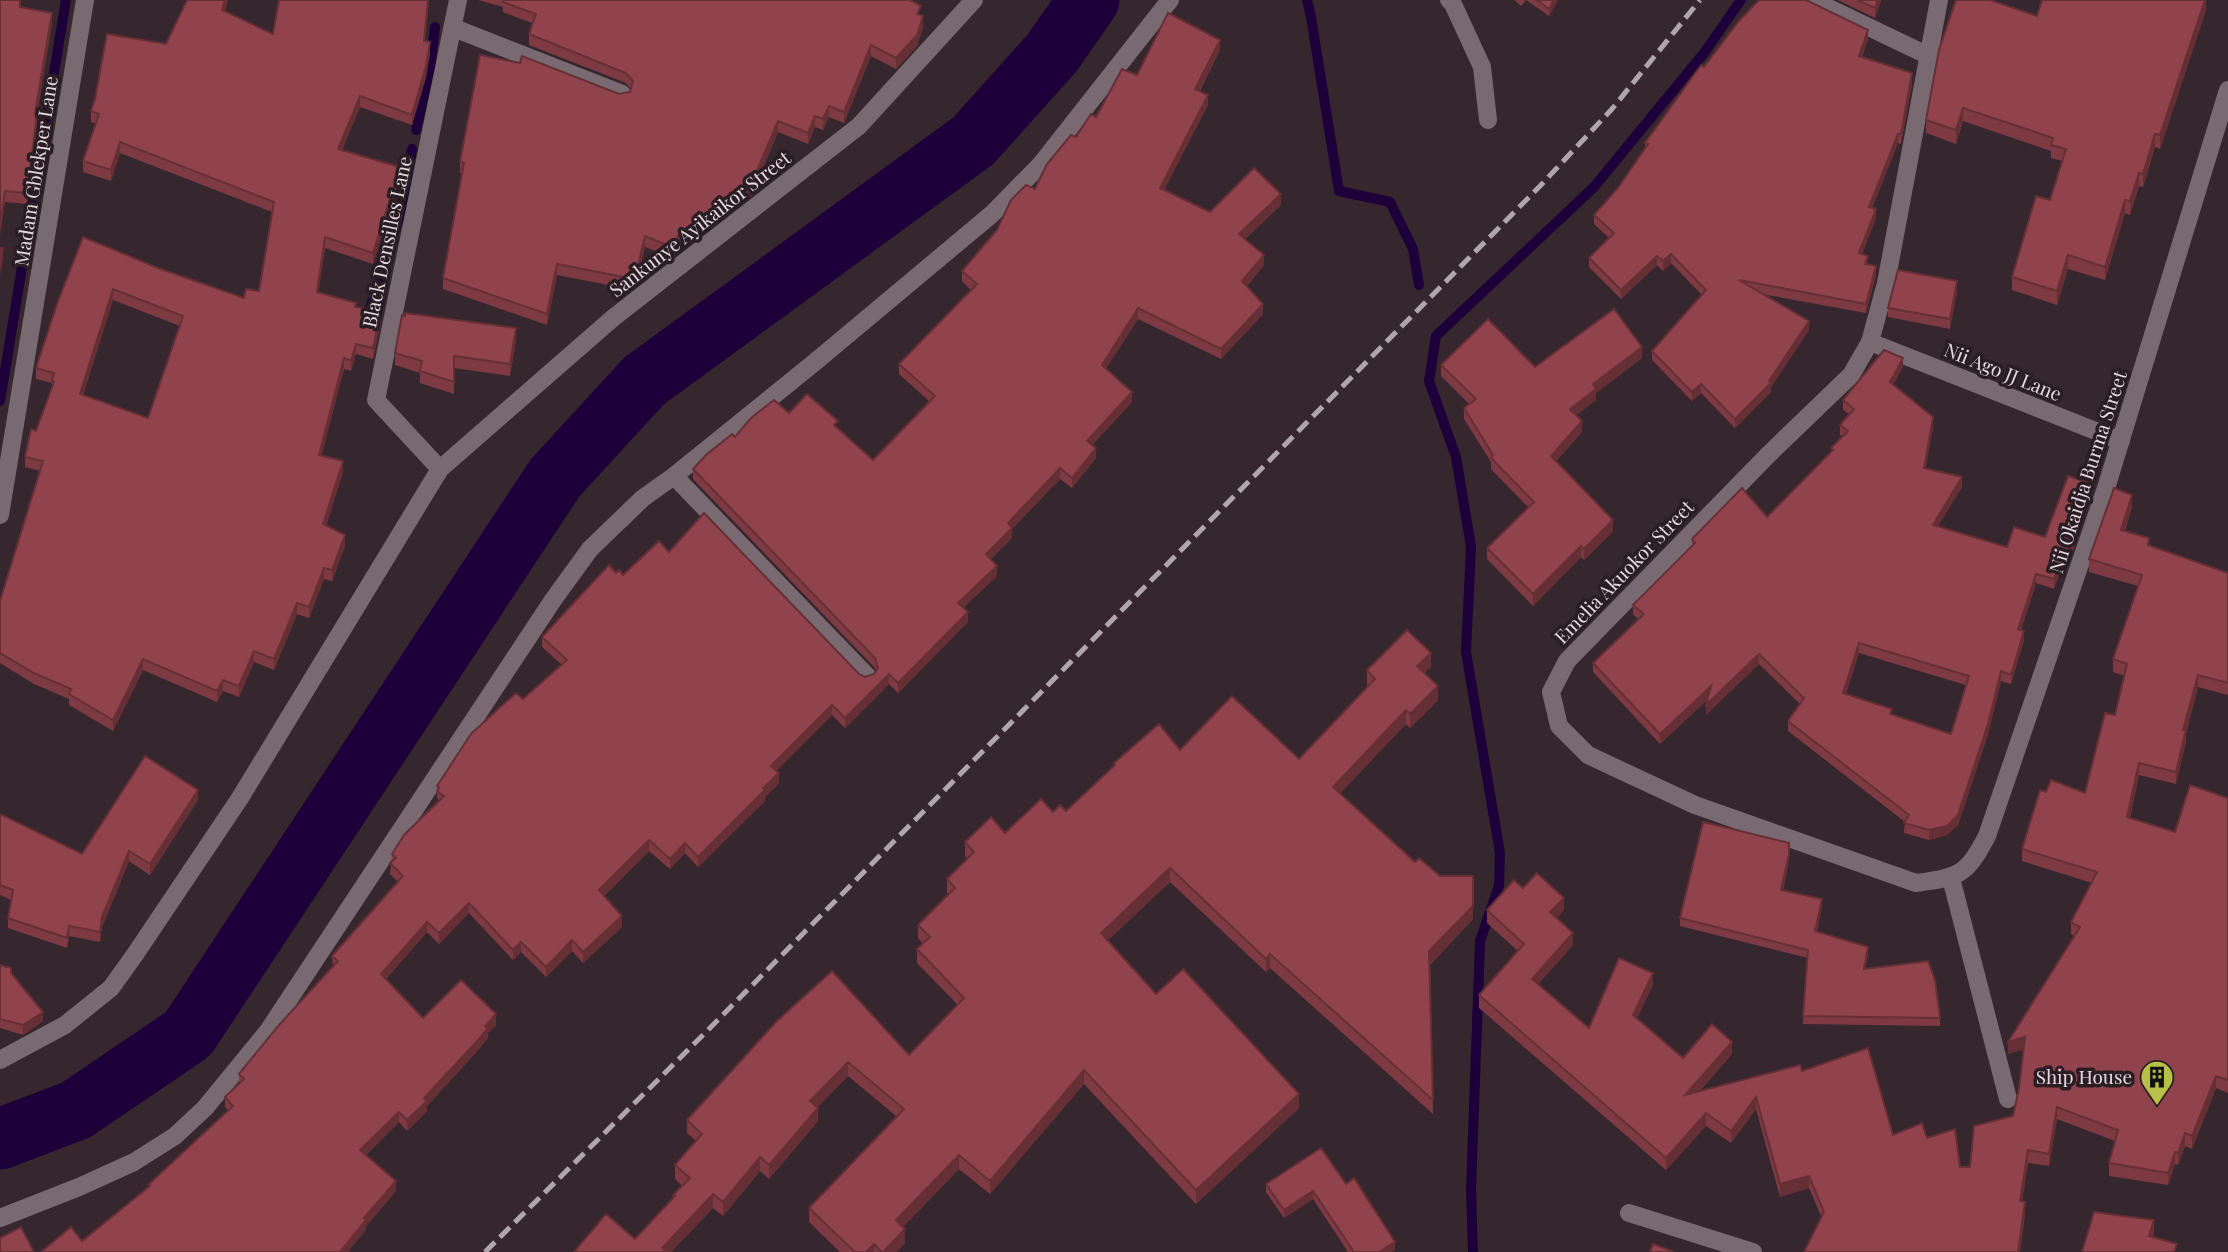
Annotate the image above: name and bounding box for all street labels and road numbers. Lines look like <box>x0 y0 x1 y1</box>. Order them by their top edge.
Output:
street label: Madam Gblekper Lane <box>7 74 63 268</box>
street label: Sankunye Ayikaikor Street <box>603 144 796 302</box>
street label: Black Densilles Lane <box>355 154 417 330</box>
street label: Nii Ago JJ Lane <box>1941 336 2066 406</box>
street label: Nii Okaidja Burma Street <box>2042 367 2132 576</box>
street label: Emelia Akuokor Street <box>1548 494 1699 649</box>

